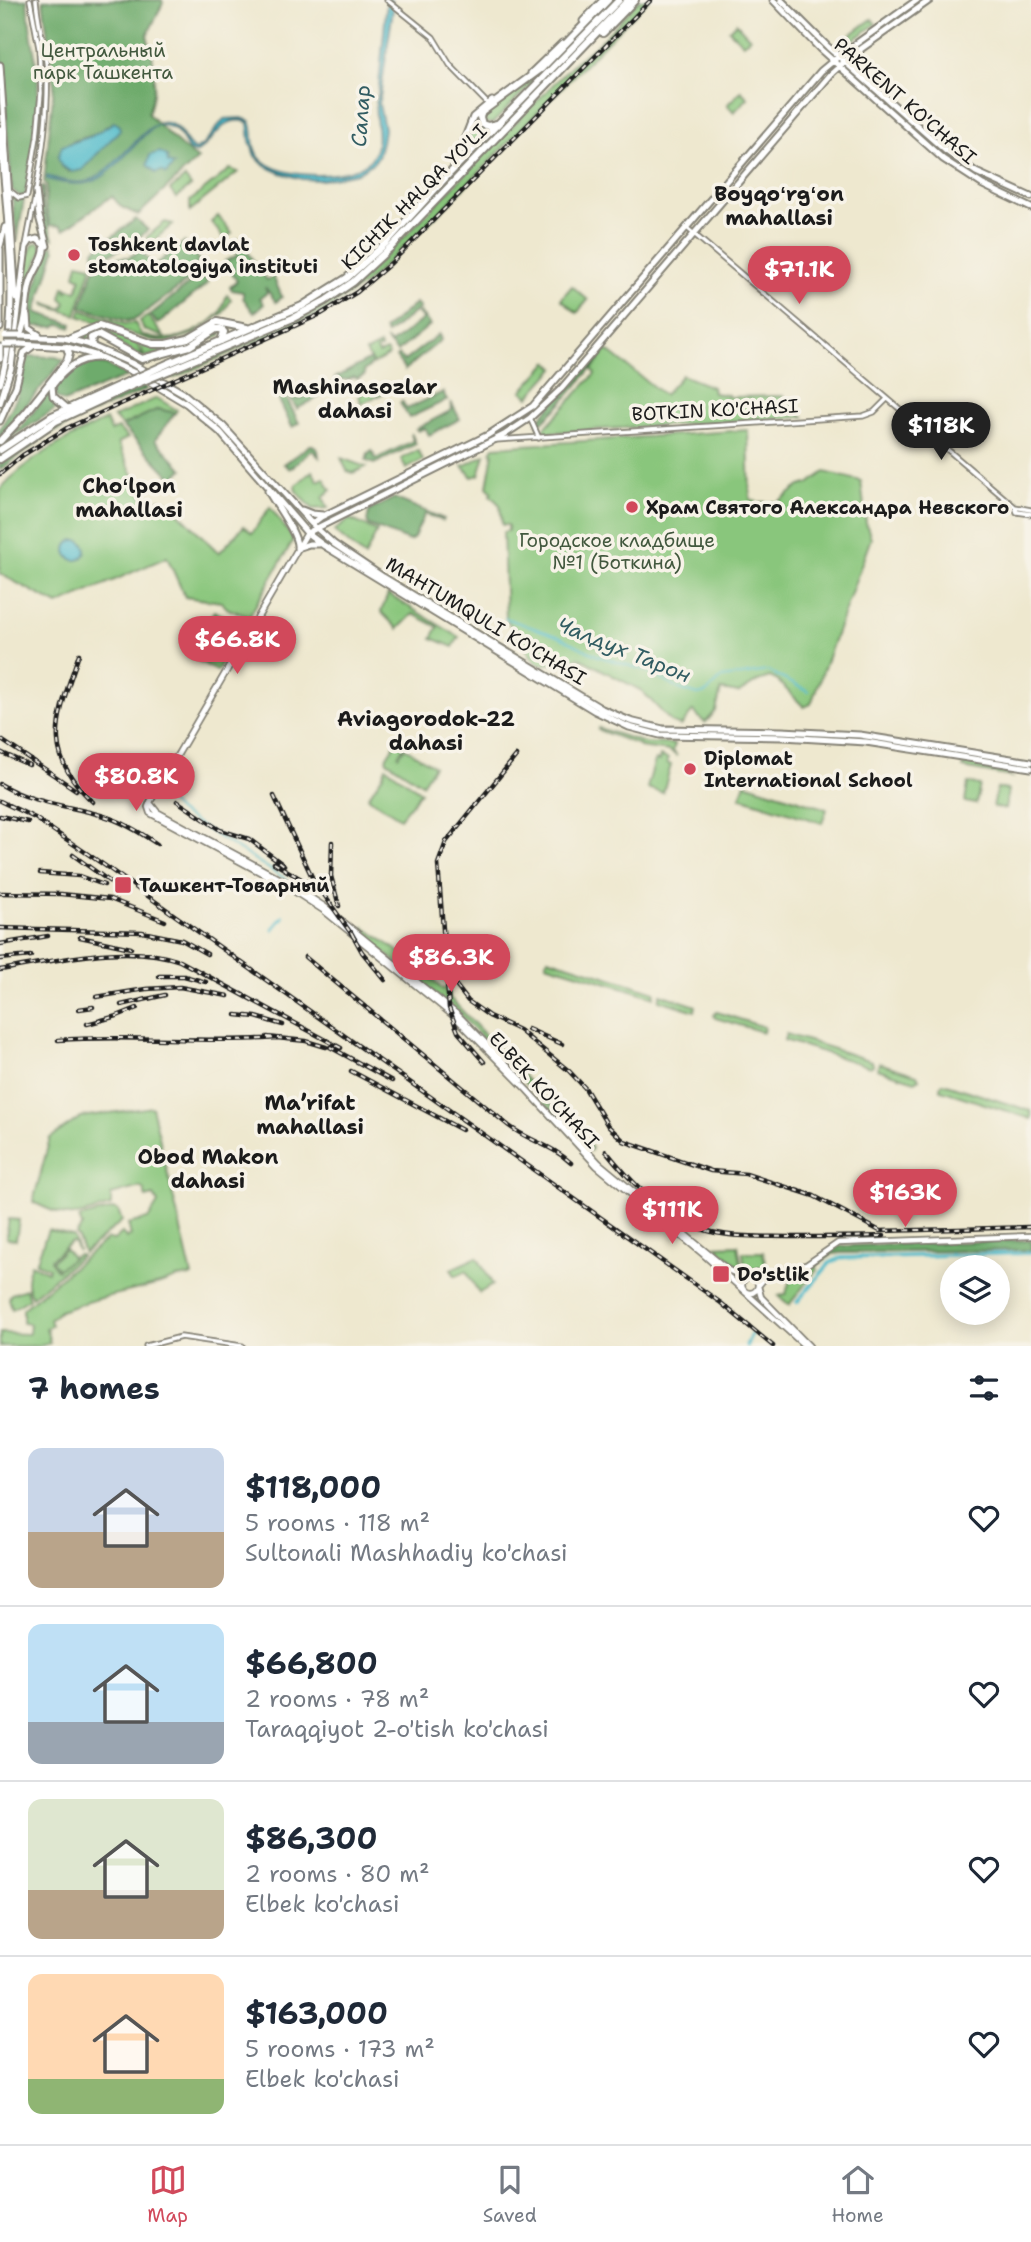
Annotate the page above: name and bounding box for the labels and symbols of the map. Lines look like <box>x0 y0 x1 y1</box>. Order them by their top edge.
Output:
street label: PARKENT KO'CHASI <box>828 32 982 170</box>
park label: Центральный парк Ташкента <box>33 38 173 85</box>
water label: Салар <box>345 84 377 148</box>
street label: KICHIK HALQA YO'LI <box>336 119 492 275</box>
district label: Boyqoʻrgʻon mahallasi <box>714 180 844 232</box>
place label: Toshkent davlat stomatologiya instituti <box>88 232 318 279</box>
pin: $71.1K <box>742 246 856 306</box>
marker: Toshkent davlat stomatologiya instituti <box>66 247 82 263</box>
district label: Mashinasozlar dahasi <box>273 373 437 425</box>
street label: BOTKIN KO'CHASI <box>631 393 799 427</box>
pin: $118K <box>892 402 990 462</box>
district label: Choʻlpon mahallasi <box>75 472 183 524</box>
place label: Храм Святого Александра Невского <box>646 495 1009 520</box>
marker: Храм Святого Александра Невского <box>624 499 640 515</box>
park label: Городское кладбище №1 (Боткина) <box>519 528 715 575</box>
street label: MAHTUMQULI KO'CHASI <box>381 551 591 691</box>
water label: Чалдух Тарон <box>553 611 695 689</box>
pin: $66.8K <box>180 616 294 676</box>
district label: Aviagorodok-22 dahasi <box>337 705 515 757</box>
place label: Diplomat International School <box>704 746 913 793</box>
pin: $80.8K <box>79 754 193 813</box>
marker: Diplomat International School <box>682 761 698 777</box>
place label: Ташкент-Товарный <box>139 873 330 898</box>
marker: Ташкент-Товарный <box>113 875 133 895</box>
pin: $86.3K <box>394 934 508 994</box>
street label: ELBEK KO'CHASI <box>483 1026 605 1154</box>
district label: Maʼrifat mahallasi <box>256 1089 364 1141</box>
district label: Obod Makon dahasi <box>138 1143 278 1195</box>
pin: $163K <box>856 1170 954 1229</box>
pin: $111K <box>623 1186 721 1246</box>
place label: Do'stlik <box>737 1262 810 1287</box>
marker: Do'stlik <box>711 1264 731 1284</box>

